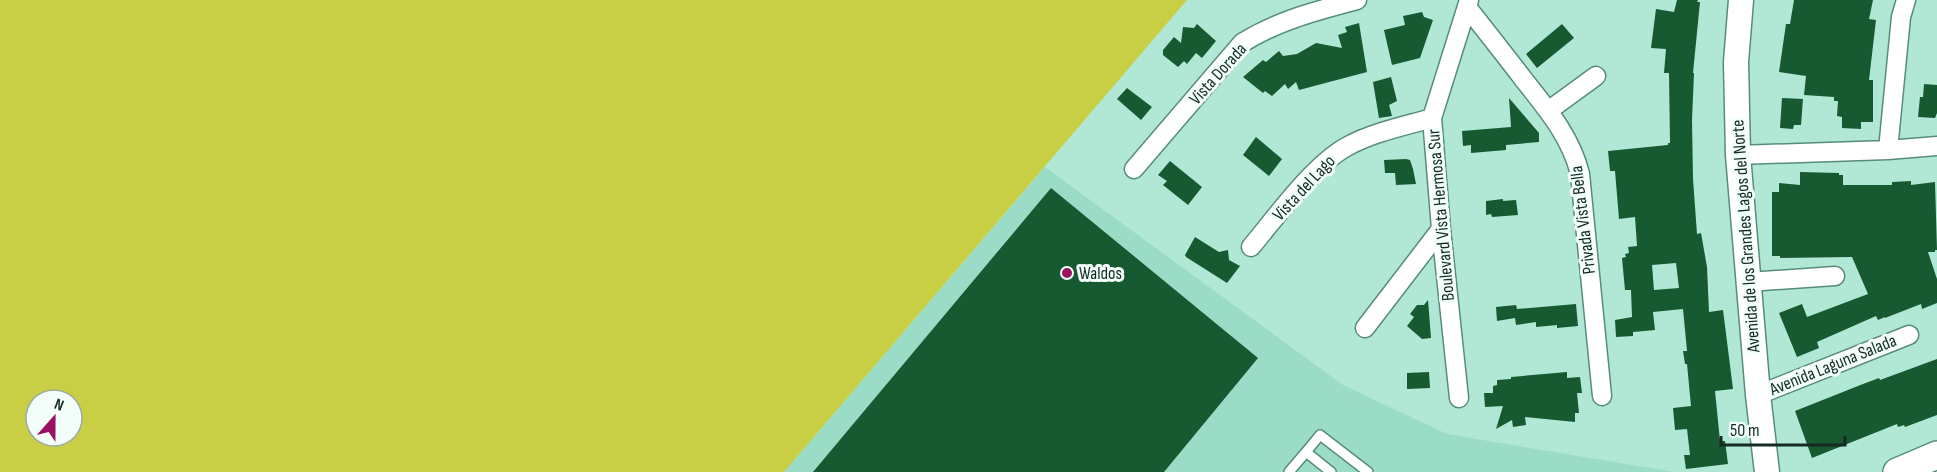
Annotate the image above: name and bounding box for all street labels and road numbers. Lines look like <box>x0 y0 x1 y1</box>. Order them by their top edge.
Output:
street label: Vista Dorada <box>1185 39 1251 109</box>
street label: Avenida de los Grandes Lagos del Norte <box>1727 119 1765 354</box>
street label: Boulevard Vista Hermosa Sur <box>1423 128 1459 302</box>
street label: Vista del Lago <box>1268 151 1340 225</box>
street label: Privada Vista Bella <box>1566 165 1600 275</box>
street label: Avenida Laguna Salada <box>1766 330 1900 400</box>

